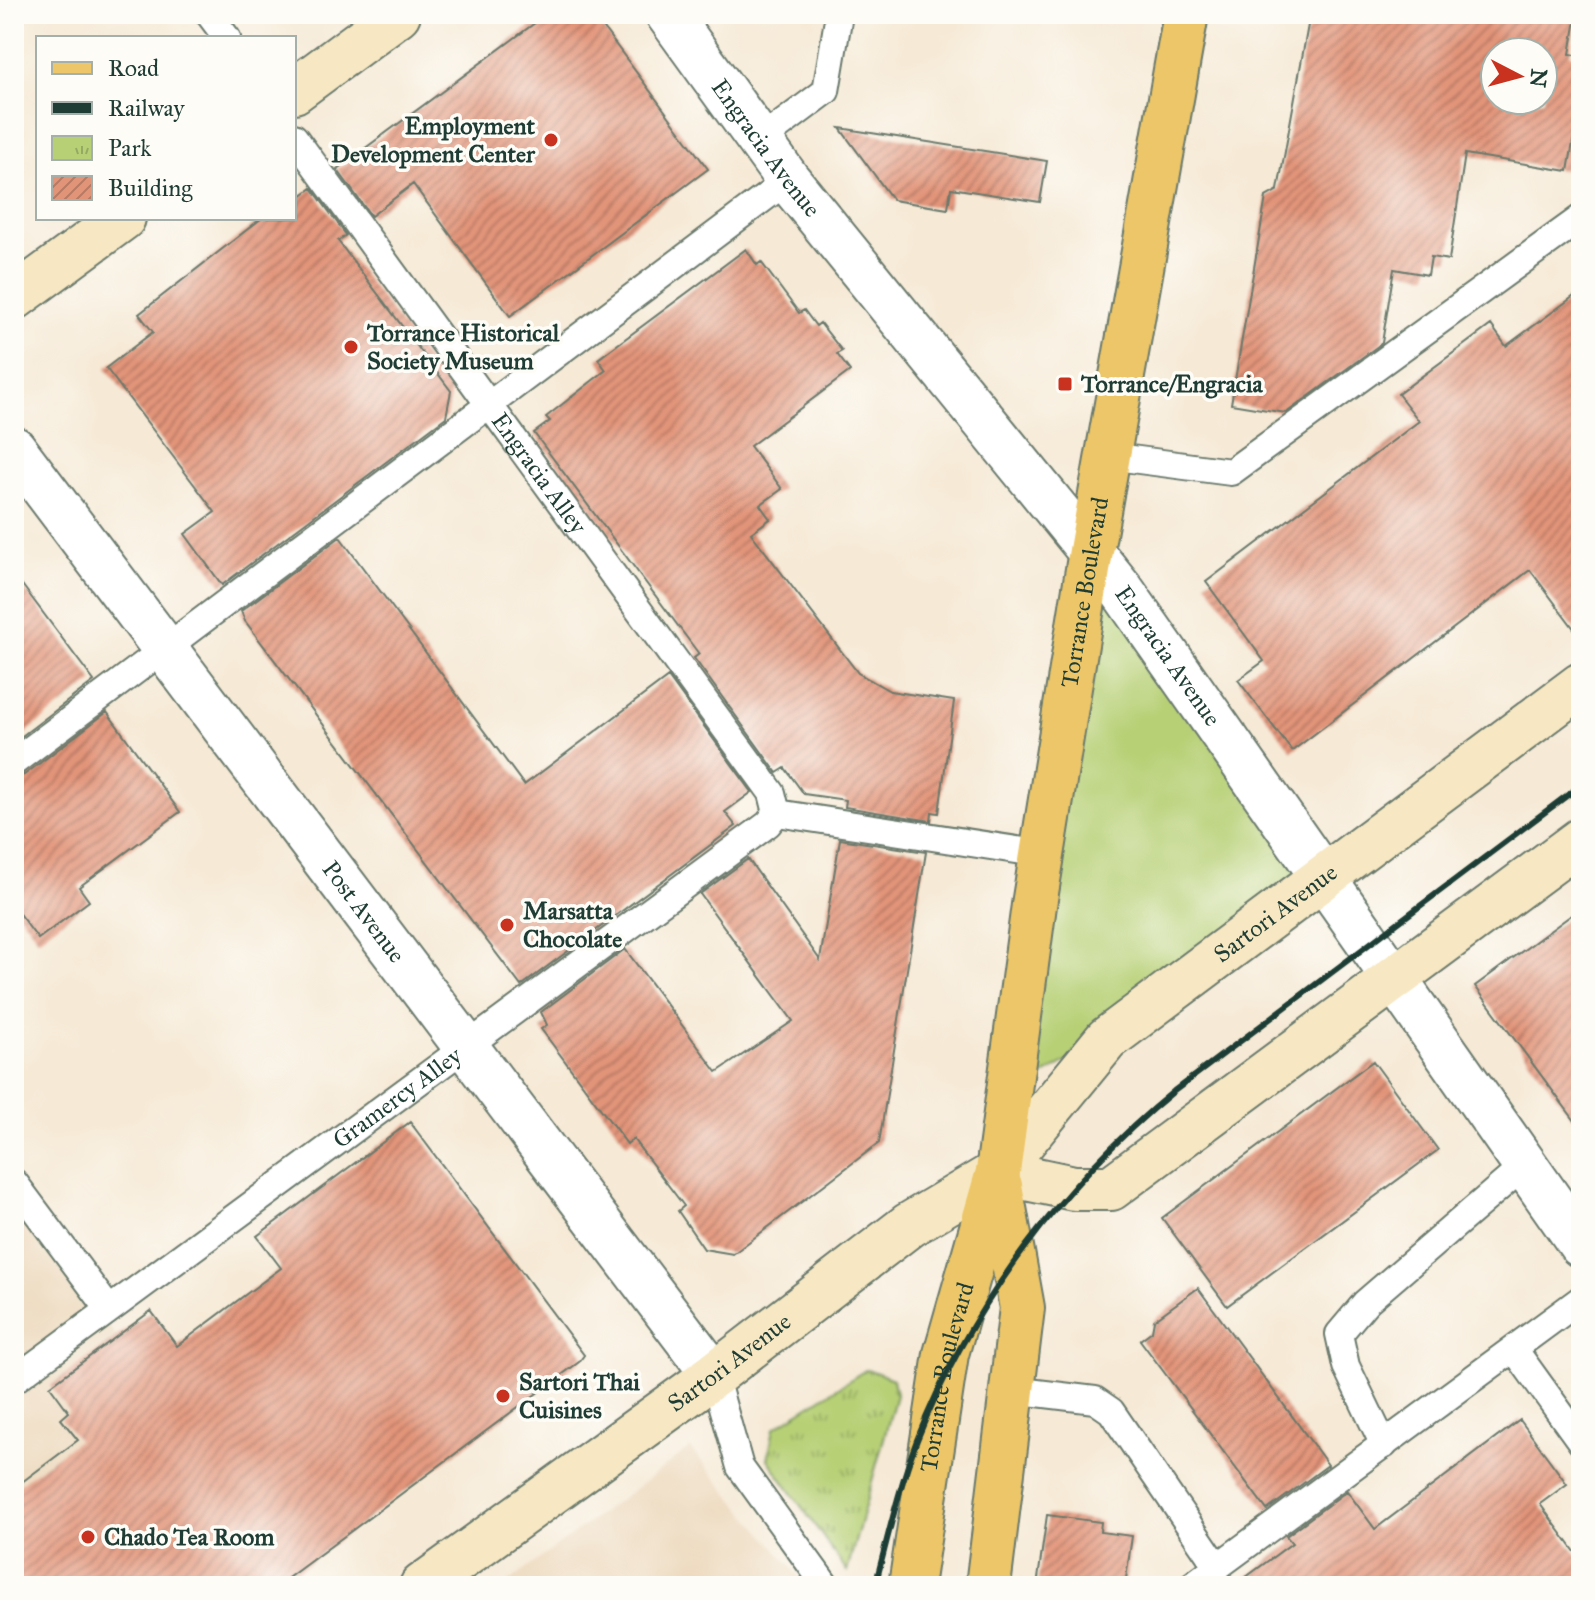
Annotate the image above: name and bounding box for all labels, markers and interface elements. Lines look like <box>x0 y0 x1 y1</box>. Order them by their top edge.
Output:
legend <box>36 36 296 220</box>
north arrow <box>1479 36 1559 116</box>
text: Road <box>108 53 159 83</box>
text: N <box>1524 67 1553 89</box>
street label: Engracia Avenue <box>705 73 827 223</box>
text: Railway <box>108 93 185 123</box>
place label: Employment Development Center <box>331 111 536 169</box>
marker: Employment Development Center <box>542 131 560 149</box>
text: Park <box>108 133 152 163</box>
text: Building <box>108 173 193 203</box>
place label: Torrance Historical Society Museum <box>366 318 560 376</box>
marker: Torrance Historical Society Museum <box>342 338 360 356</box>
place label: Torrance/Engracia <box>1080 369 1264 399</box>
marker: Torrance/Engracia <box>1056 375 1074 393</box>
street label: Engracia Alley <box>485 407 594 540</box>
street label: Torrance Boulevard <box>1054 495 1115 690</box>
street label: Engracia Avenue <box>1108 580 1227 732</box>
street label: Post Avenue <box>316 855 412 969</box>
street label: Sartori Avenue <box>1208 857 1343 969</box>
place label: Marsatta Chocolate <box>523 896 622 954</box>
marker: Marsatta Chocolate <box>498 916 516 934</box>
street label: Gramercy Alley <box>327 1040 468 1155</box>
street label: Torrance Boulevard <box>913 1279 981 1474</box>
street label: Sartori Avenue <box>662 1306 797 1419</box>
place label: Sartori Thai Cuisines <box>519 1367 640 1425</box>
marker: Sartori Thai Cuisines <box>494 1387 512 1405</box>
place label: Chado Tea Room <box>104 1522 275 1552</box>
marker: Chado Tea Room <box>79 1528 97 1546</box>

